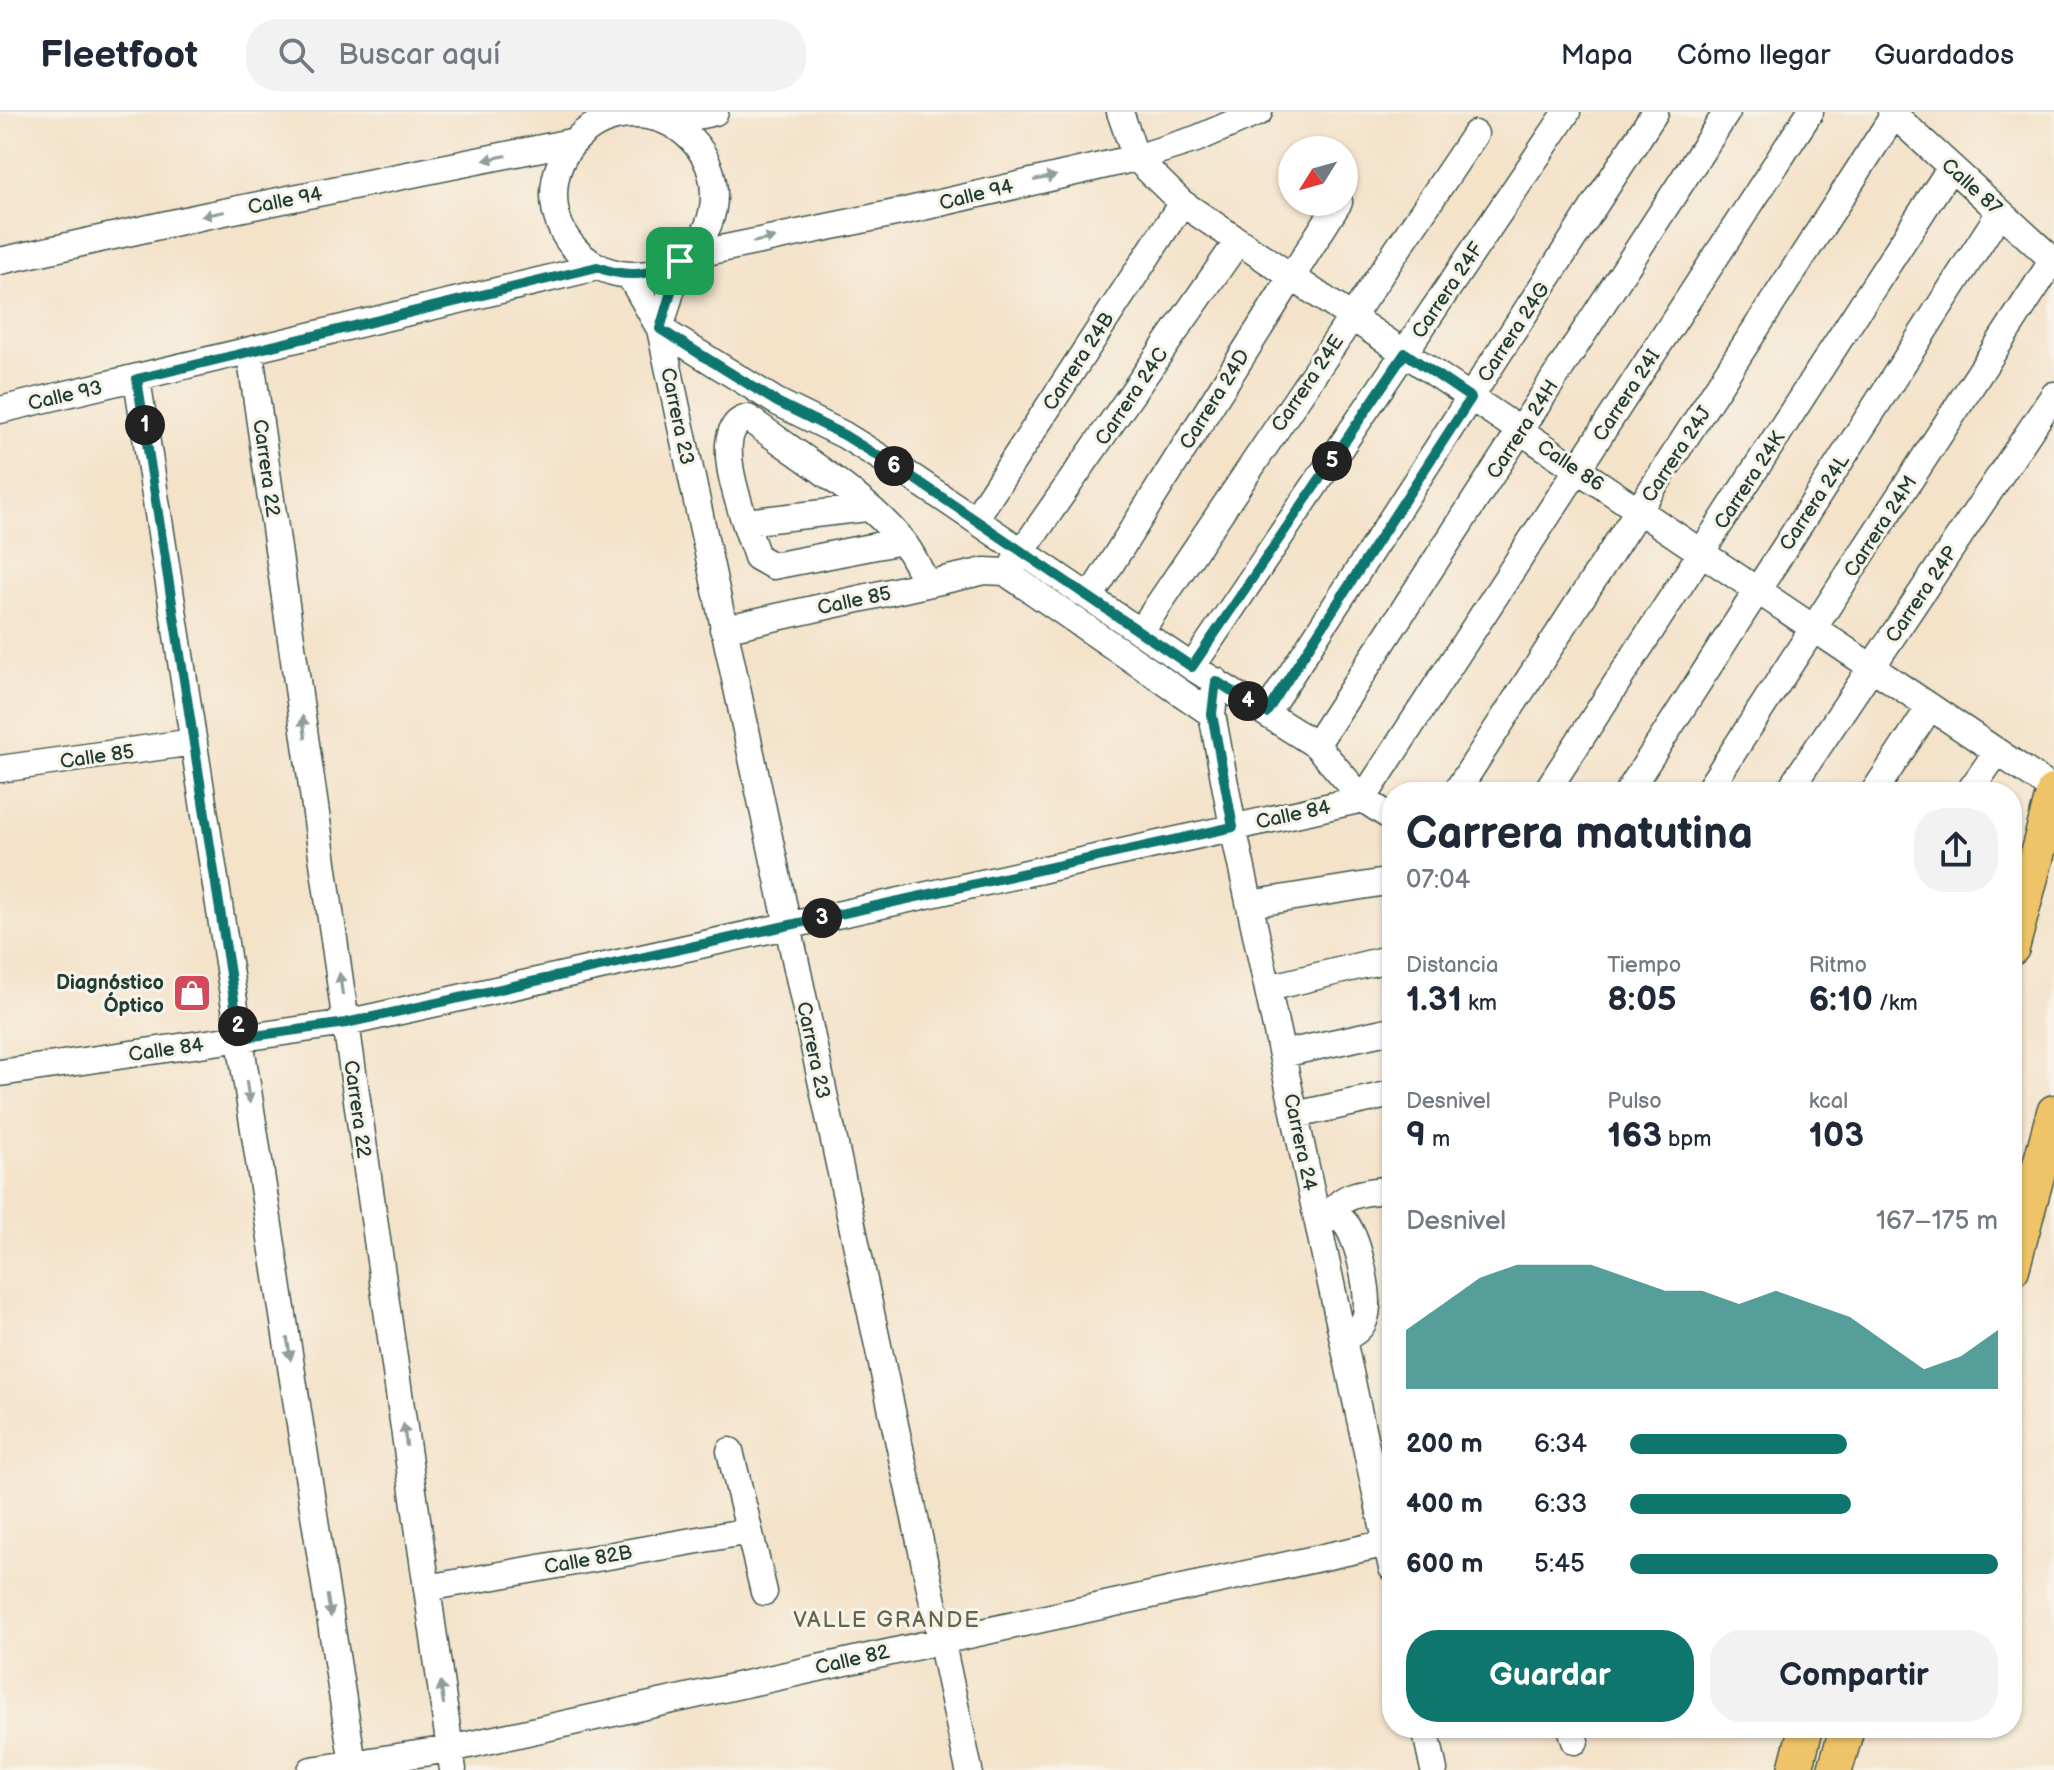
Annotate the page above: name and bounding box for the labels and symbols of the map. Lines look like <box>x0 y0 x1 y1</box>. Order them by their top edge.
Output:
north arrow <box>1278 136 1358 216</box>
one-way arrow <box>482 153 507 165</box>
street label: Calle 87 <box>1936 153 2007 220</box>
one-way arrow <box>1032 171 1057 184</box>
street label: Calle 94 <box>937 174 1016 216</box>
street label: Calle 94 <box>246 182 324 220</box>
one-way arrow <box>200 208 225 221</box>
pin <box>646 227 714 295</box>
one-way arrow <box>751 234 776 246</box>
street label: Carrera 24F <box>1407 238 1489 343</box>
street label: Carrera 24G <box>1473 278 1555 387</box>
street label: Carrera 24B <box>1038 308 1120 415</box>
street label: Carrera 24E <box>1267 330 1349 437</box>
street label: Carrera 24C <box>1090 343 1173 450</box>
street label: Carrera 24D <box>1175 345 1255 454</box>
street label: Carrera 24I <box>1588 345 1665 446</box>
street label: Carrera 23 <box>655 365 699 467</box>
street label: Carrera 24H <box>1482 375 1564 484</box>
street label: Calle 93 <box>26 376 105 416</box>
street label: Carrera 24J <box>1637 402 1717 507</box>
pin: 1 <box>125 405 165 445</box>
street label: Carrera 22 <box>247 418 285 519</box>
street label: Carrera 24K <box>1709 427 1790 534</box>
street label: Calle 86 <box>1532 435 1608 497</box>
pin: 5 <box>1312 441 1352 481</box>
pin: 6 <box>874 446 914 486</box>
street label: Carrera 24L <box>1775 449 1855 555</box>
street label: Carrera 24M <box>1839 471 1922 582</box>
street label: Carrera 24P <box>1881 541 1963 647</box>
street label: Calle 85 <box>815 581 893 620</box>
pin: 4 <box>1228 681 1268 721</box>
one-way arrow <box>297 714 310 739</box>
street label: Calle 85 <box>58 740 136 774</box>
street label: Calle 84 <box>1254 795 1333 835</box>
pin: 3 <box>802 898 842 938</box>
place label: Diagnóstico Óptico <box>56 971 164 1018</box>
one-way arrow <box>334 971 347 996</box>
shop icon: Diagnóstico Óptico <box>171 972 213 1014</box>
street label: Carrera 23 <box>791 999 835 1101</box>
pin: 2 <box>218 1006 258 1046</box>
street label: Calle 84 <box>127 1033 205 1067</box>
street label: Carrera 22 <box>338 1059 376 1160</box>
one-way arrow <box>243 1080 255 1105</box>
street label: Carrera 24 <box>1278 1091 1322 1193</box>
one-way arrow <box>283 1337 295 1362</box>
one-way arrow <box>398 1423 411 1448</box>
street label: Calle 82B <box>542 1540 634 1580</box>
one-way arrow <box>323 1594 335 1619</box>
district label: VALLE GRANDE <box>793 1607 981 1634</box>
street label: Calle 82 <box>813 1640 892 1680</box>
one-way arrow <box>435 1680 448 1705</box>

